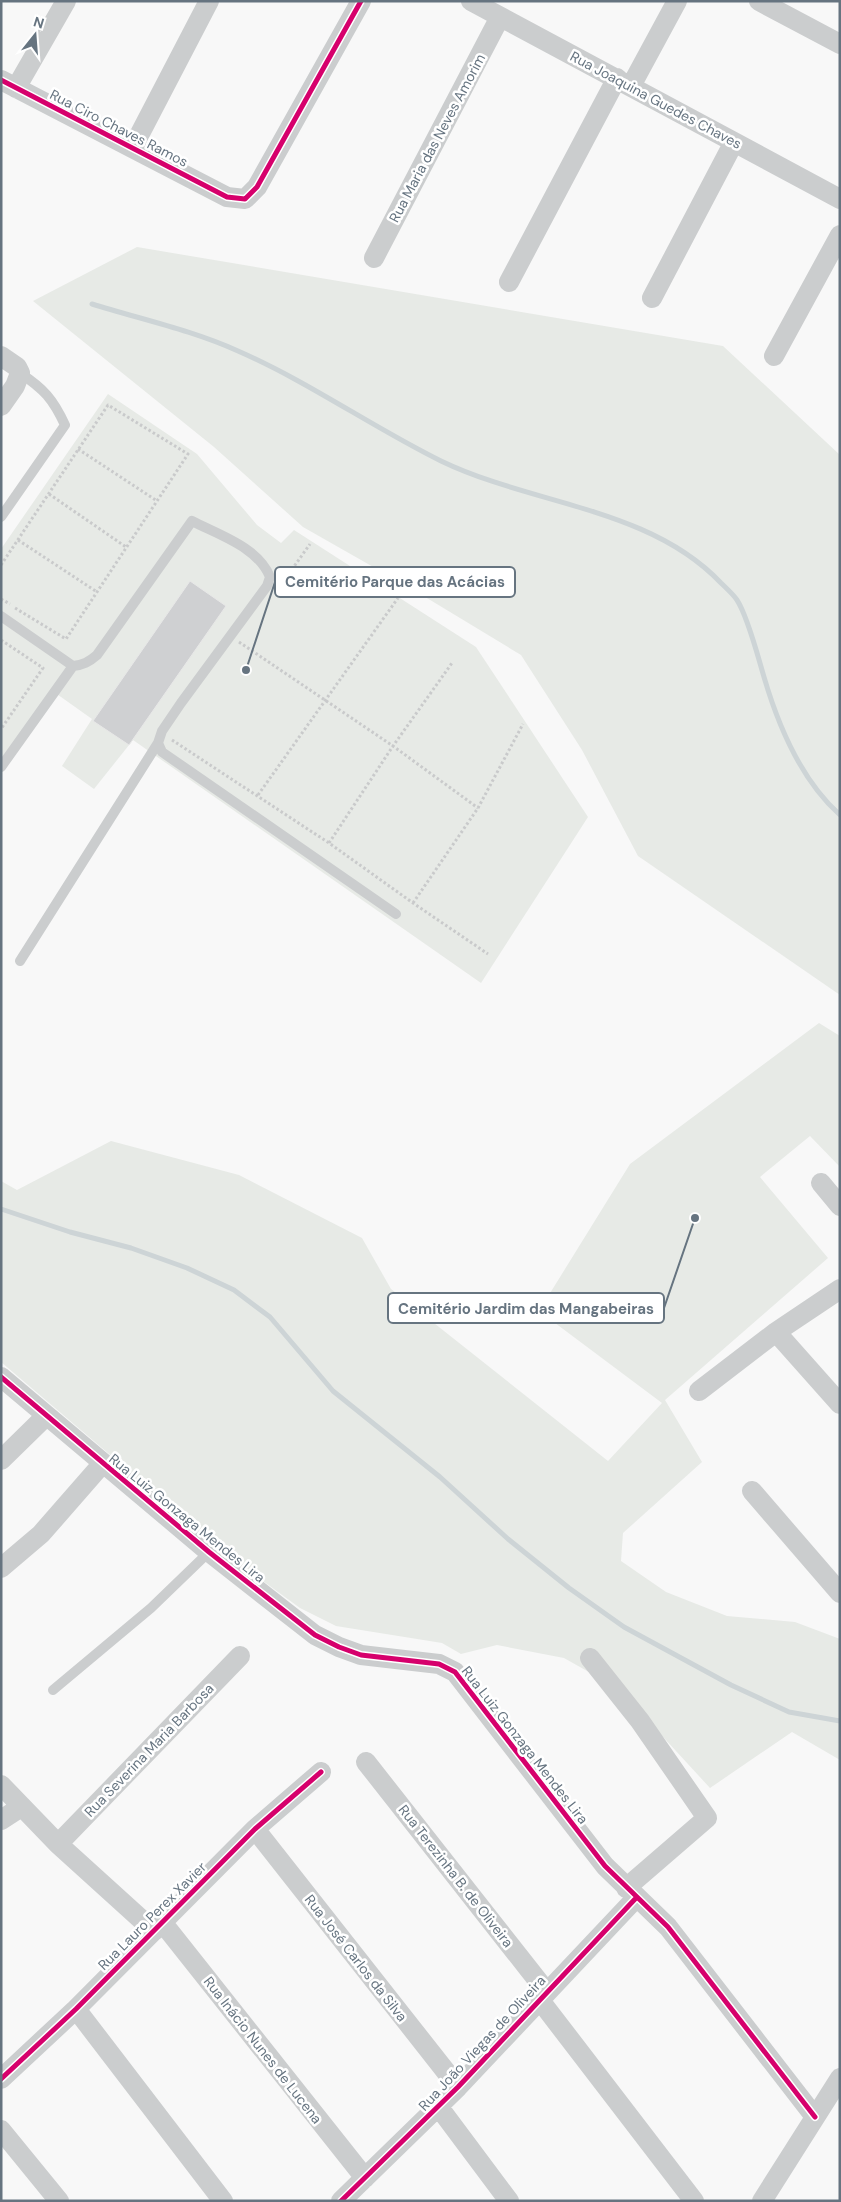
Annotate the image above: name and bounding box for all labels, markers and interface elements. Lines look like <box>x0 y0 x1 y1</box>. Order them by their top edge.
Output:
north arrow <box>10 10 60 60</box>
text: N <box>31 12 46 33</box>
street label: Rua Joaquina Guedes Chaves <box>567 47 745 153</box>
street label: Rua Maria das Neves Amorim <box>385 51 489 225</box>
street label: Rua Ciro Chaves Ramos <box>47 85 191 171</box>
callout: Cemitério Parque das Acácias <box>275 567 515 597</box>
text: Cemitério Parque das Acácias <box>285 572 505 592</box>
callout: Cemitério Jardim das Mangabeiras <box>388 1293 664 1323</box>
text: Cemitério Jardim das Mangabeiras <box>398 1299 654 1319</box>
street label: Rua Luiz Gonzaga Mendes Lira <box>105 1449 269 1587</box>
street label: Rua Luiz Gonzaga Mendes Lira <box>458 1662 592 1828</box>
street label: Rua Severina Maria Barbosa <box>80 1680 218 1820</box>
street label: Rua Terezinha B. de Oliveira <box>395 1801 517 1951</box>
street label: Rua Lauro Perex Xavier <box>94 1858 210 1974</box>
street label: Rua José Carlos da Silva <box>301 1891 411 2025</box>
street label: Rua João Viegas de Oliveira <box>415 1972 549 2114</box>
street label: Rua Inácio Nunes de Lucena <box>200 1973 326 2127</box>

